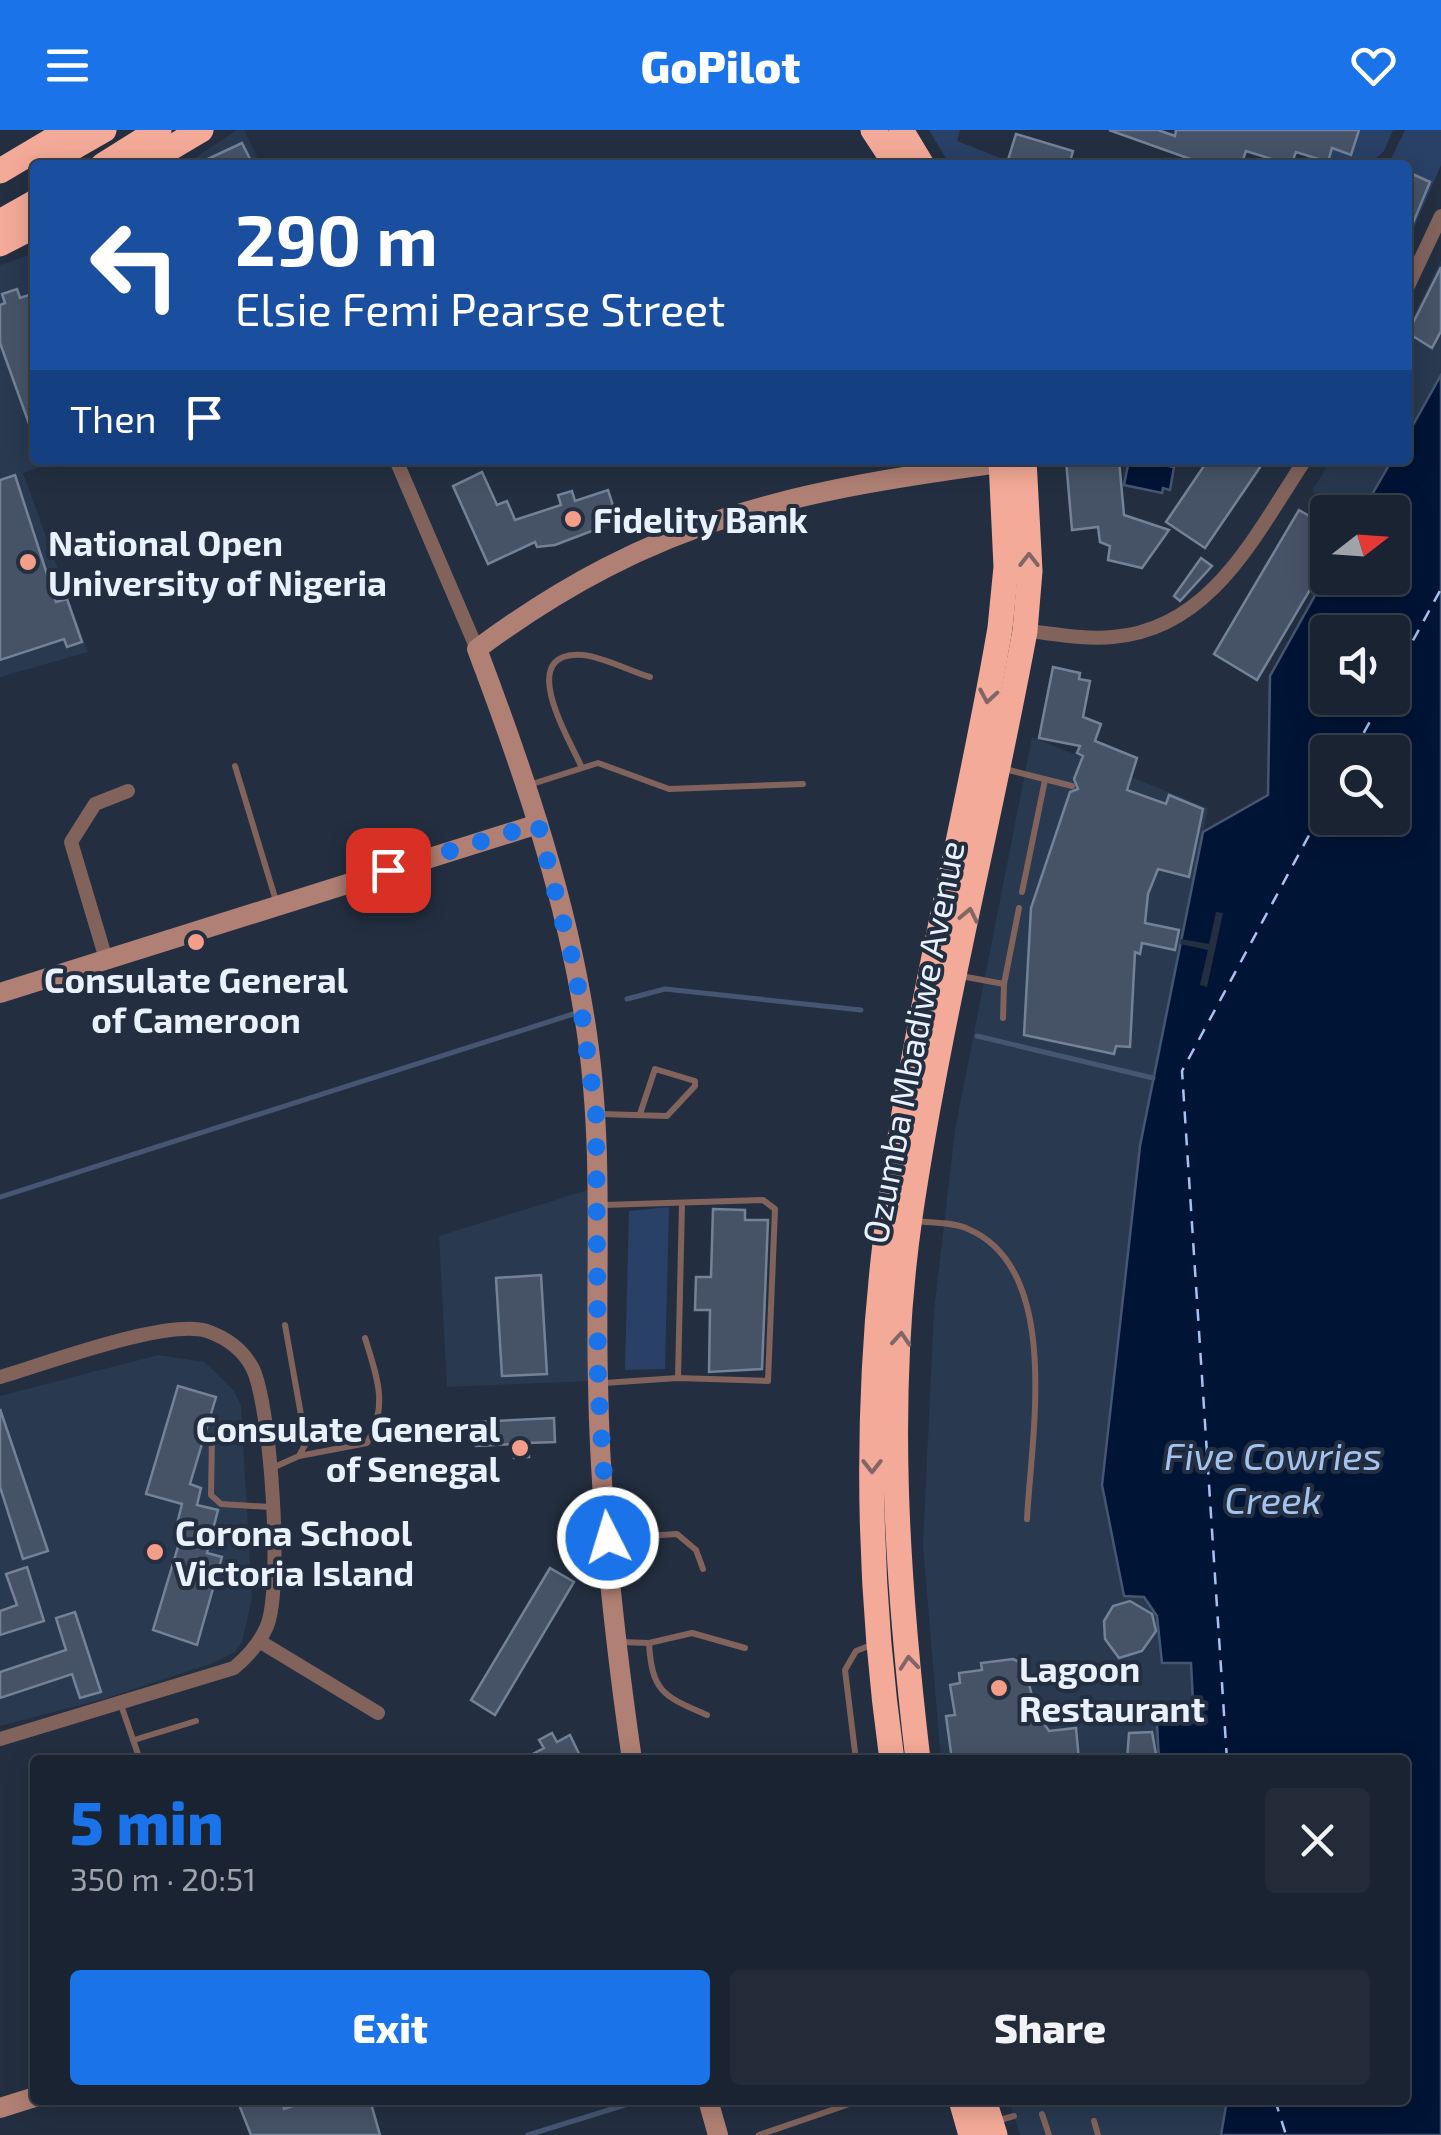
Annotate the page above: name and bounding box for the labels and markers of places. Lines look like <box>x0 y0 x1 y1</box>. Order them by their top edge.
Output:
place label: Fidelity Bank <box>593 498 808 541</box>
marker: Fidelity Bank <box>562 508 584 530</box>
place label: National Open University of Nigeria <box>48 521 387 604</box>
marker: National Open University of Nigeria <box>17 551 39 573</box>
pin <box>346 828 431 913</box>
marker: Consulate General of Cameroon <box>185 931 207 953</box>
place label: Consulate General of Cameroon <box>44 958 349 1040</box>
place label: Consulate General of Senegal <box>196 1407 501 1489</box>
marker: Consulate General of Senegal <box>509 1437 531 1459</box>
place label: Corona School Victoria Island <box>175 1511 414 1593</box>
marker: Corona School Victoria Island <box>144 1541 166 1563</box>
place label: Lagoon Restaurant <box>1019 1647 1205 1729</box>
marker: Lagoon Restaurant <box>988 1677 1010 1699</box>

